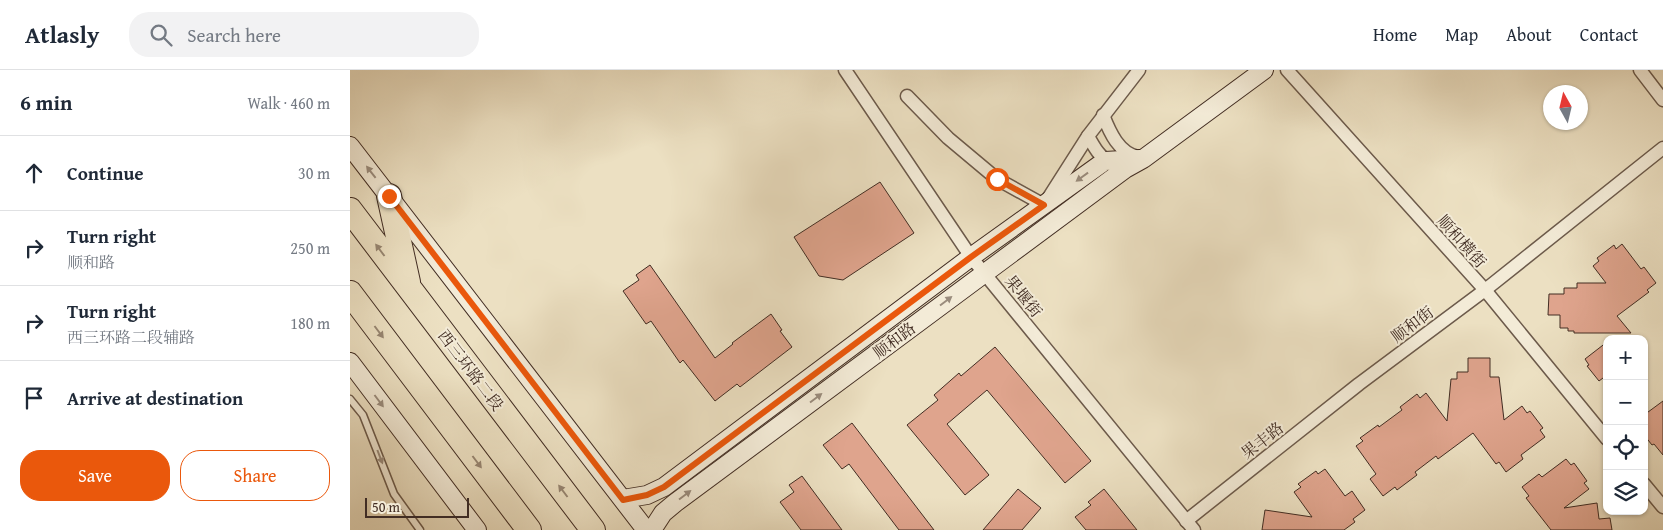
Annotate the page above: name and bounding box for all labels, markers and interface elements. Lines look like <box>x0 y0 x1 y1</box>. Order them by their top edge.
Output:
search box <box>129 12 479 57</box>
text: Atlasly <box>25 17 99 52</box>
icon: search <box>147 21 175 49</box>
text: Search here <box>187 21 281 49</box>
text: Home <box>1373 21 1417 48</box>
text: Map <box>1445 21 1478 48</box>
text: About <box>1506 21 1552 48</box>
text: Contact <box>1580 21 1638 48</box>
north arrow <box>1543 85 1588 130</box>
text: 6 min <box>20 87 72 118</box>
text: Walk · 460 m <box>247 91 330 115</box>
icon: ahead <box>20 159 48 187</box>
text: Continue <box>67 159 144 187</box>
text: 30 m <box>298 161 330 185</box>
one-way arrow <box>366 166 376 179</box>
route start <box>986 168 1009 191</box>
one-way arrow <box>1075 172 1089 182</box>
route end <box>378 185 401 208</box>
street label: 顺和横街 <box>1432 209 1492 273</box>
text: Turn right <box>67 222 156 250</box>
icon: right <box>20 234 48 262</box>
text: 250 m <box>290 236 330 260</box>
one-way arrow <box>375 244 386 257</box>
text: 顺和路 <box>67 250 115 274</box>
street label: 果堰街 <box>1000 270 1048 322</box>
one-way arrow <box>939 296 952 307</box>
text: Turn right <box>67 297 156 325</box>
street label: 顺和街 <box>1386 300 1438 348</box>
icon: right <box>20 309 48 337</box>
text: 180 m <box>290 311 330 335</box>
street label: 顺和路 <box>868 316 920 364</box>
street label: 西三环路二段 <box>433 324 509 416</box>
text: 西三环路二段辅路 <box>67 325 195 349</box>
one-way arrow <box>374 325 385 338</box>
map controls <box>1603 335 1648 515</box>
button: + <box>1603 335 1648 380</box>
button: − <box>1603 380 1648 425</box>
icon: arrive <box>20 384 48 412</box>
text: Arrive at destination <box>67 384 243 412</box>
one-way arrow <box>809 393 822 404</box>
one-way arrow <box>374 394 385 407</box>
street label: 果丰路 <box>1236 416 1288 464</box>
button: locate <box>1603 425 1648 470</box>
button: Save <box>20 450 170 501</box>
button: Share <box>180 450 330 501</box>
one-way arrow <box>376 450 384 465</box>
one-way arrow <box>472 455 482 469</box>
button: layers <box>1603 470 1648 515</box>
one-way arrow <box>558 485 569 498</box>
one-way arrow <box>678 490 691 501</box>
scale bar <box>365 495 469 518</box>
text: 50 m <box>372 497 400 517</box>

